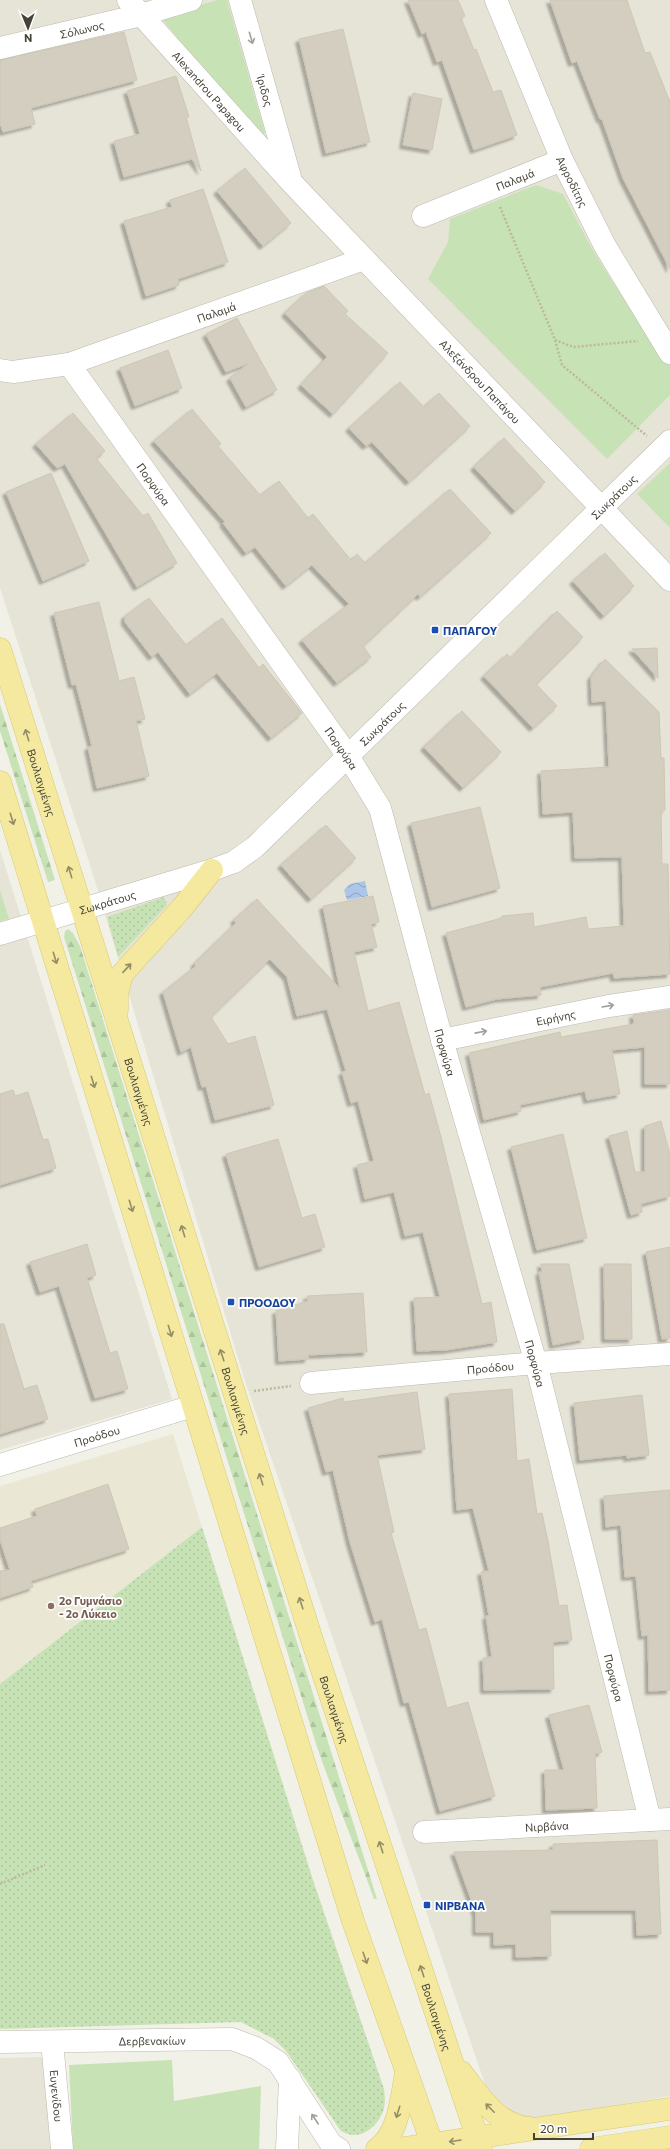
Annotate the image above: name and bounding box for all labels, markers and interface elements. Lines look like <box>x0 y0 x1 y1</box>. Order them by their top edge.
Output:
north arrow <box>8 8 48 48</box>
street label: Σόλωνος <box>58 17 105 40</box>
one-way arrow <box>247 31 255 44</box>
text: N <box>24 32 32 45</box>
street label: Alexandrou Papagou <box>170 48 249 134</box>
street label: Ίριδος <box>255 72 276 108</box>
street label: Αφροδίτης <box>555 154 591 209</box>
street label: Παλαμά <box>494 165 536 193</box>
street label: Παλαμά <box>195 299 238 325</box>
street label: Αλεξάνδρου Παπάγου <box>437 336 523 426</box>
street label: Πορφύρα <box>135 460 174 508</box>
street label: Σωκράτους <box>588 471 639 521</box>
place label: ΠΑΠΑΓΟΥ <box>443 624 498 637</box>
marker: ΠΑΠΑΓΟΥ <box>430 625 440 635</box>
street label: Σωκράτους <box>356 698 407 748</box>
street label: Πορφύρα <box>323 724 361 772</box>
one-way arrow <box>23 728 30 741</box>
street label: Βουλιαγμένης <box>25 747 59 818</box>
one-way arrow <box>9 813 16 826</box>
one-way arrow <box>66 866 73 879</box>
street label: Σωκράτους <box>78 887 137 916</box>
one-way arrow <box>52 951 59 964</box>
one-way arrow <box>122 964 131 974</box>
one-way arrow <box>601 1002 614 1010</box>
street label: Ειρήνης <box>535 1007 576 1027</box>
street label: Πορφύρα <box>433 1027 459 1078</box>
one-way arrow <box>474 1028 487 1036</box>
street label: Βουλιαγμένης <box>123 1056 156 1127</box>
one-way arrow <box>90 1075 97 1088</box>
one-way arrow <box>128 1200 136 1212</box>
one-way arrow <box>179 1224 186 1237</box>
place label: ΠΡΟΟΔΟΥ <box>239 1296 296 1309</box>
marker: ΠΡΟΟΔΟΥ <box>226 1297 236 1307</box>
one-way arrow <box>167 1324 174 1337</box>
street label: Πορφύρα <box>523 1338 548 1389</box>
one-way arrow <box>218 1348 225 1361</box>
street label: Προόδου <box>466 1358 514 1376</box>
street label: Βουλιαγμένης <box>220 1365 253 1436</box>
street label: Προόδου <box>72 1422 121 1449</box>
one-way arrow <box>257 1473 265 1485</box>
place label: 2ο Γυμνάσιο - 2ο Λύκειο <box>59 1594 123 1620</box>
one-way arrow <box>296 1597 304 1609</box>
marker: 2ο Γυμνάσιο - 2ο Λύκειο <box>46 1601 56 1611</box>
street label: Πορφύρα <box>602 1652 627 1703</box>
street label: Βουλιαγμένης <box>318 1674 352 1745</box>
street label: Νιρβάνα <box>525 1818 569 1833</box>
one-way arrow <box>377 1842 385 1854</box>
place label: ΝΙΡΒΑΝΑ <box>435 1899 485 1912</box>
marker: ΝΙΡΒΑΝΑ <box>422 1900 432 1910</box>
one-way arrow <box>362 1952 370 1964</box>
one-way arrow <box>418 1965 426 1977</box>
street label: Βουλιαγμένης <box>420 1981 454 2052</box>
street label: Δερβενακίων <box>118 2033 186 2047</box>
street label: Ευγενίδου <box>48 2069 66 2122</box>
one-way arrow <box>485 2103 495 2113</box>
one-way arrow <box>394 2105 401 2118</box>
one-way arrow <box>311 2113 319 2124</box>
scale bar <box>534 2115 593 2141</box>
text: 20 m <box>540 2121 567 2135</box>
one-way arrow <box>449 2137 462 2145</box>

